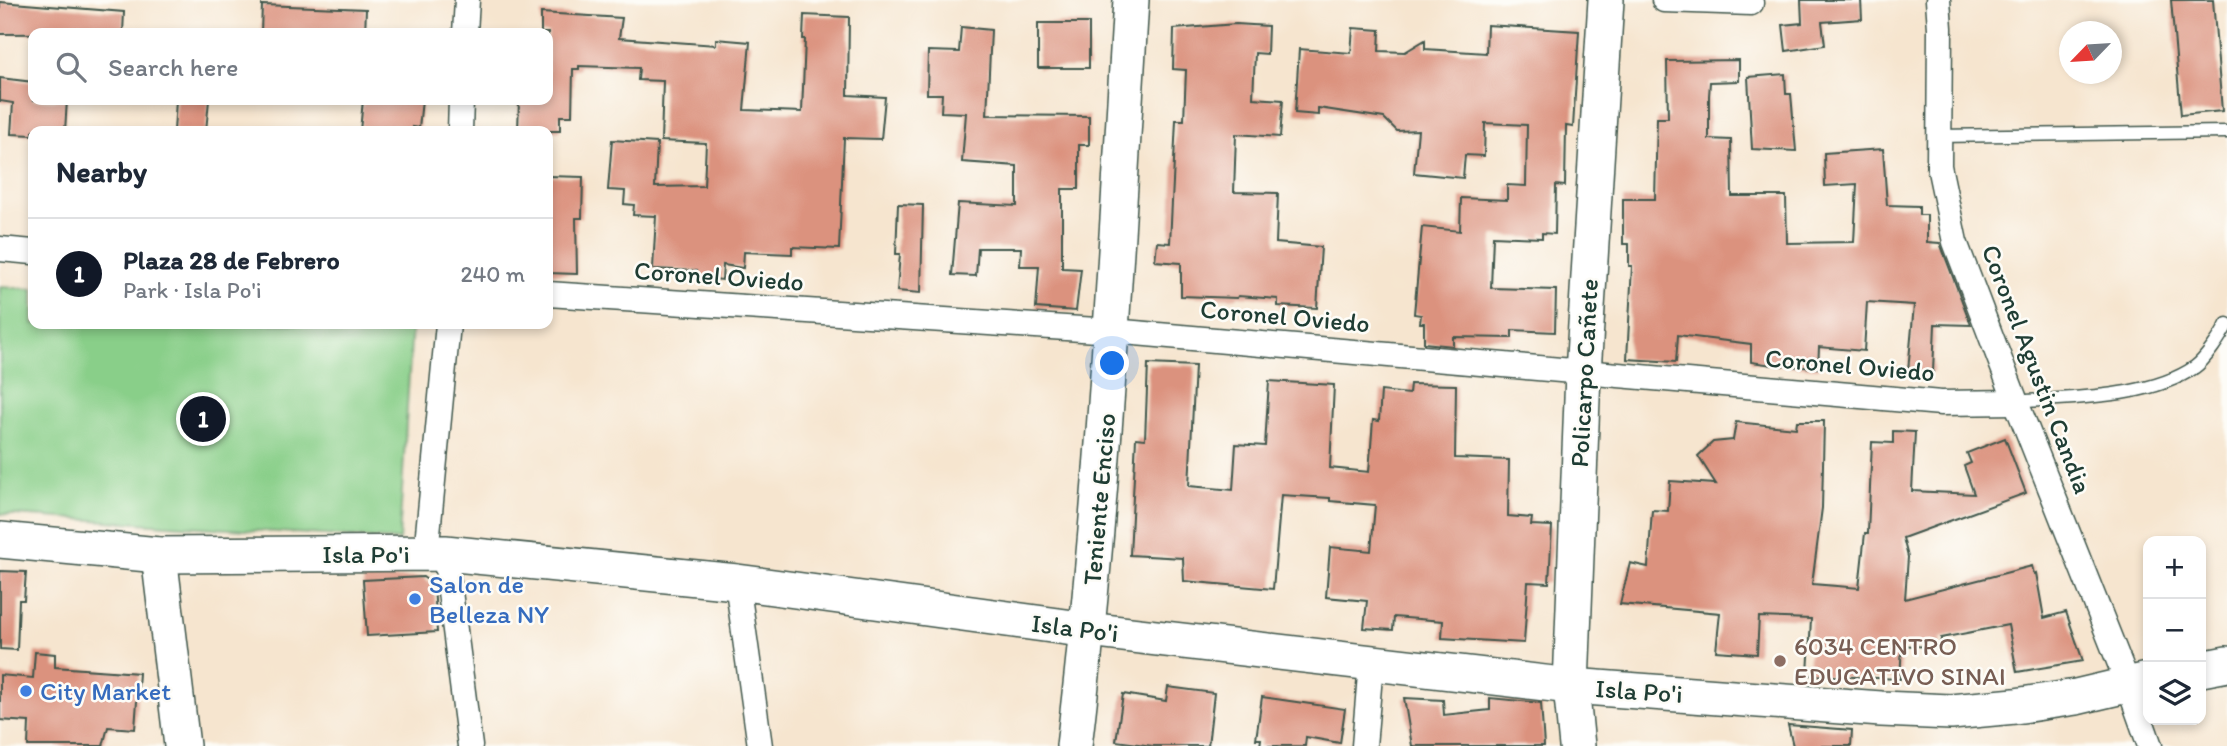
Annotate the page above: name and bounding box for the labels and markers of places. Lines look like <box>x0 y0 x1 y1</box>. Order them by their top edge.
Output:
pin: 1 <box>180 393 226 445</box>
place label: Salon de Belleza NY <box>429 568 549 630</box>
marker: Salon de Belleza NY <box>407 591 423 607</box>
place label: 6034 CENTRO EDUCATIVO SINAI <box>1794 630 2006 692</box>
marker: 6034 CENTRO EDUCATIVO SINAI <box>1772 653 1788 669</box>
place label: City Market <box>40 675 171 707</box>
marker: City Market <box>18 683 34 699</box>

